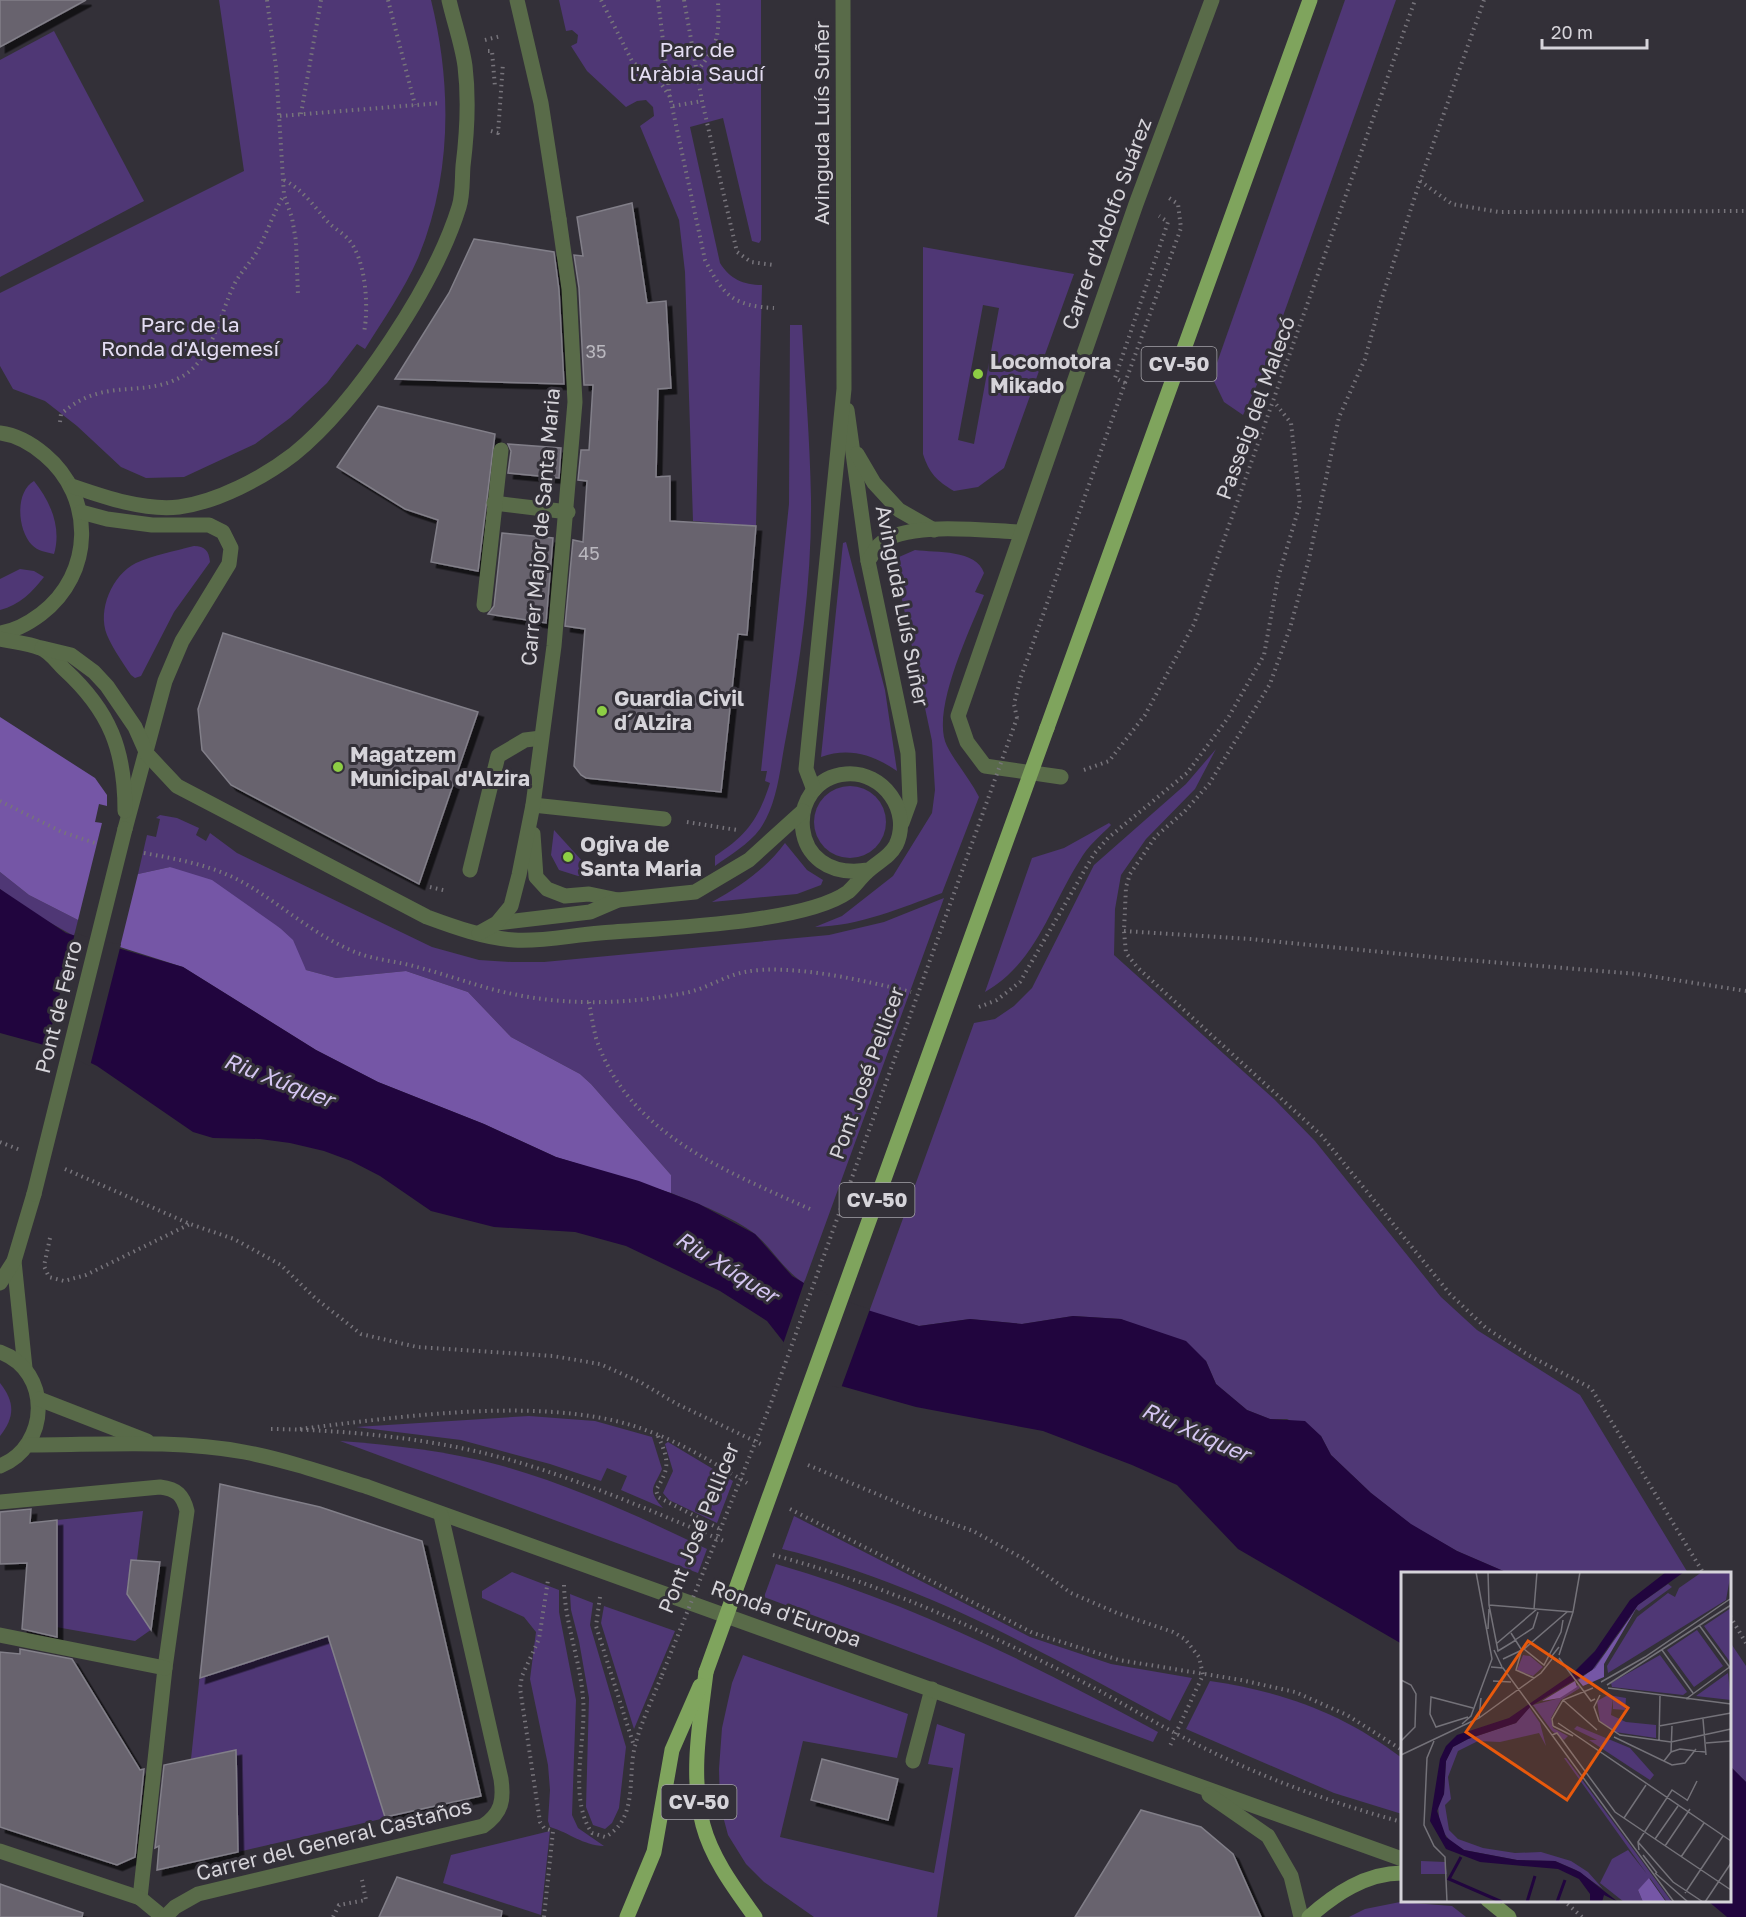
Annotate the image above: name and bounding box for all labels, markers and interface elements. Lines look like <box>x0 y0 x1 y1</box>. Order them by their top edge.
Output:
scale bar <box>1542 12 1647 50</box>
street label: Avinguda Luís Suñer <box>808 21 834 225</box>
text: 20 m <box>1551 21 1593 43</box>
park label: Parc de l'Aràbia Saudí <box>630 36 766 86</box>
street label: Carrer d'Adolfo Suárez <box>1056 114 1157 333</box>
park label: Parc de la Ronda d'Algemesí <box>101 311 280 361</box>
street label: Passeig del Malecó <box>1210 312 1300 503</box>
house number: 35 <box>586 340 606 362</box>
road number: CV-50 <box>1142 347 1216 381</box>
place label: Locomotora Mikado <box>990 348 1111 398</box>
marker: Locomotora Mikado <box>971 367 985 381</box>
street label: Carrer Major de Santa Maria <box>515 387 565 667</box>
street label: Avinguda Luís Suñer <box>871 503 935 709</box>
house number: 45 <box>578 542 600 564</box>
place label: Guardia Civil d´Alzira <box>614 685 744 735</box>
marker: Guardia Civil d´Alzira <box>595 704 609 718</box>
place label: Magatzem Municipal d'Alzira <box>350 741 530 791</box>
marker: Magatzem Municipal d'Alzira <box>331 760 345 774</box>
place label: Ogiva de Santa Maria <box>580 831 702 881</box>
marker: Ogiva de Santa Maria <box>561 850 575 864</box>
street label: Pont de Ferro <box>29 938 87 1076</box>
street label: Pont José Pellicer <box>823 983 909 1163</box>
water label: Riu Xúquer <box>221 1046 341 1114</box>
road number: CV-50 <box>840 1183 914 1217</box>
water label: Riu Xúquer <box>671 1225 786 1310</box>
water label: Riu Xúquer <box>1138 1396 1257 1469</box>
street label: Pont José Pellicer <box>652 1438 744 1617</box>
inset map <box>1401 1572 1731 1902</box>
street label: Ronda d'Europa <box>708 1574 865 1652</box>
road number: CV-50 <box>662 1785 736 1819</box>
street label: Carrer del General Castaños <box>193 1792 474 1886</box>

